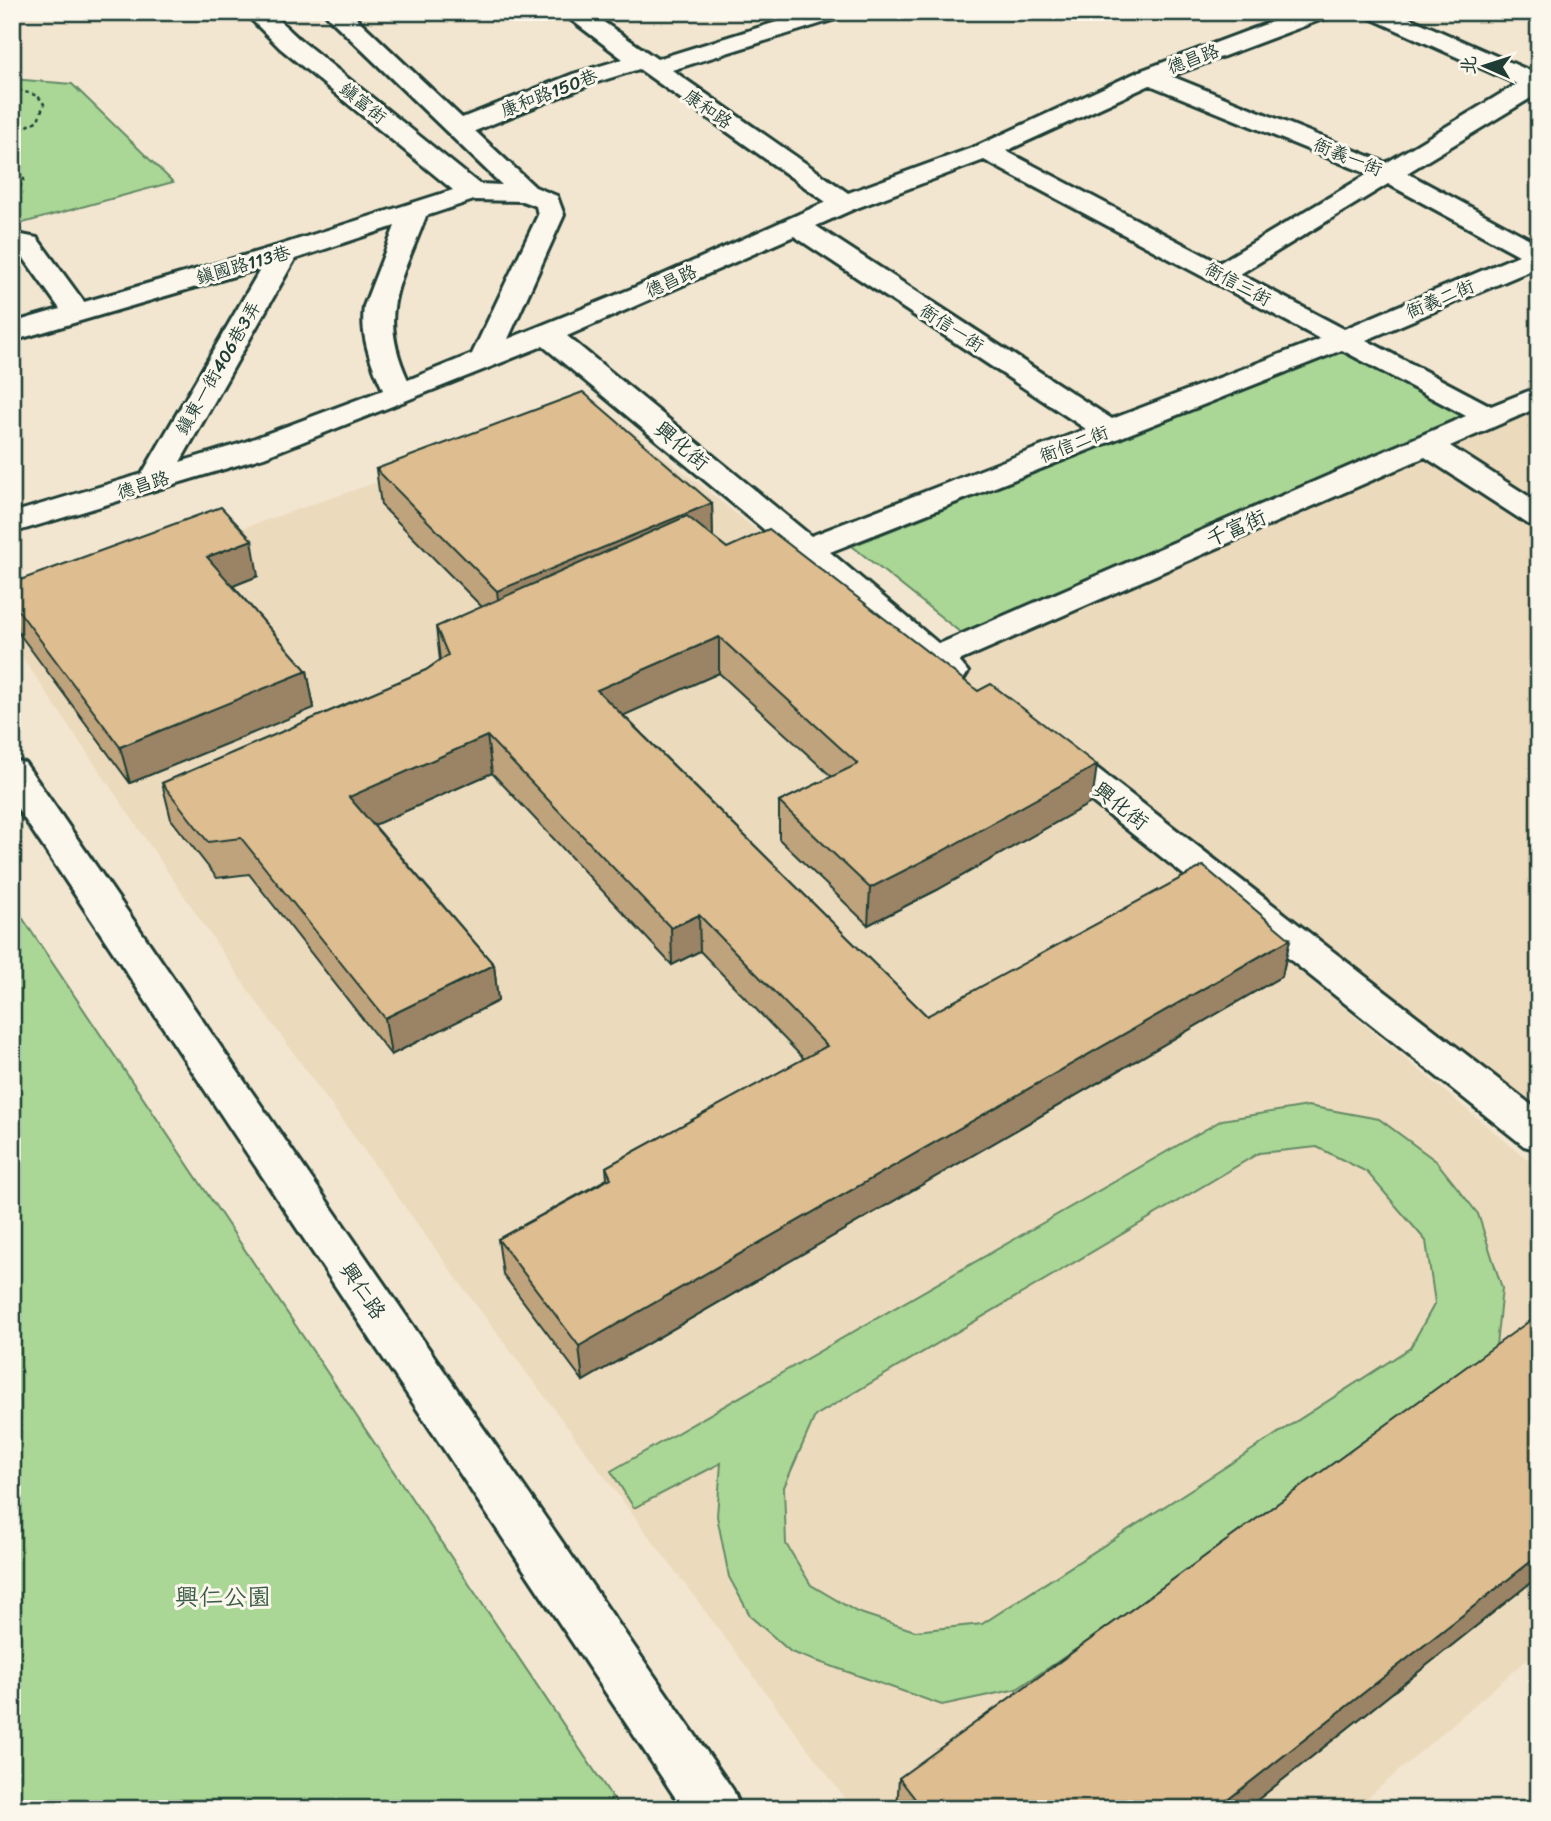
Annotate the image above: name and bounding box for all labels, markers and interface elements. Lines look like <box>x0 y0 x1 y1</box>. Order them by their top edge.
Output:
north arrow <box>1450 32 1520 102</box>
street label: 德昌路 <box>1162 35 1224 83</box>
text: 北 <box>1452 55 1485 75</box>
street label: 康和路150巷 <box>496 60 602 126</box>
street label: 鎮富街 <box>332 74 394 132</box>
street label: 康和路 <box>677 80 739 138</box>
street label: 衙義一街 <box>1309 129 1387 185</box>
street label: 鎮國路113巷 <box>192 236 294 294</box>
street label: 衙信三街 <box>1199 253 1277 315</box>
street label: 德昌路 <box>640 255 702 307</box>
street label: 衙義二街 <box>1401 270 1479 328</box>
street label: 鎮東一街406巷3弄 <box>166 295 270 441</box>
street label: 衙信一街 <box>913 295 991 361</box>
street label: 興化街 <box>646 411 718 481</box>
street label: 衙信二街 <box>1035 416 1113 472</box>
street label: 德昌路 <box>113 462 173 508</box>
street label: 千富街 <box>1200 498 1272 558</box>
street label: 興化街 <box>1084 772 1158 840</box>
street label: 興仁路 <box>330 1254 396 1328</box>
park label: 興仁公園 <box>175 1576 271 1618</box>

